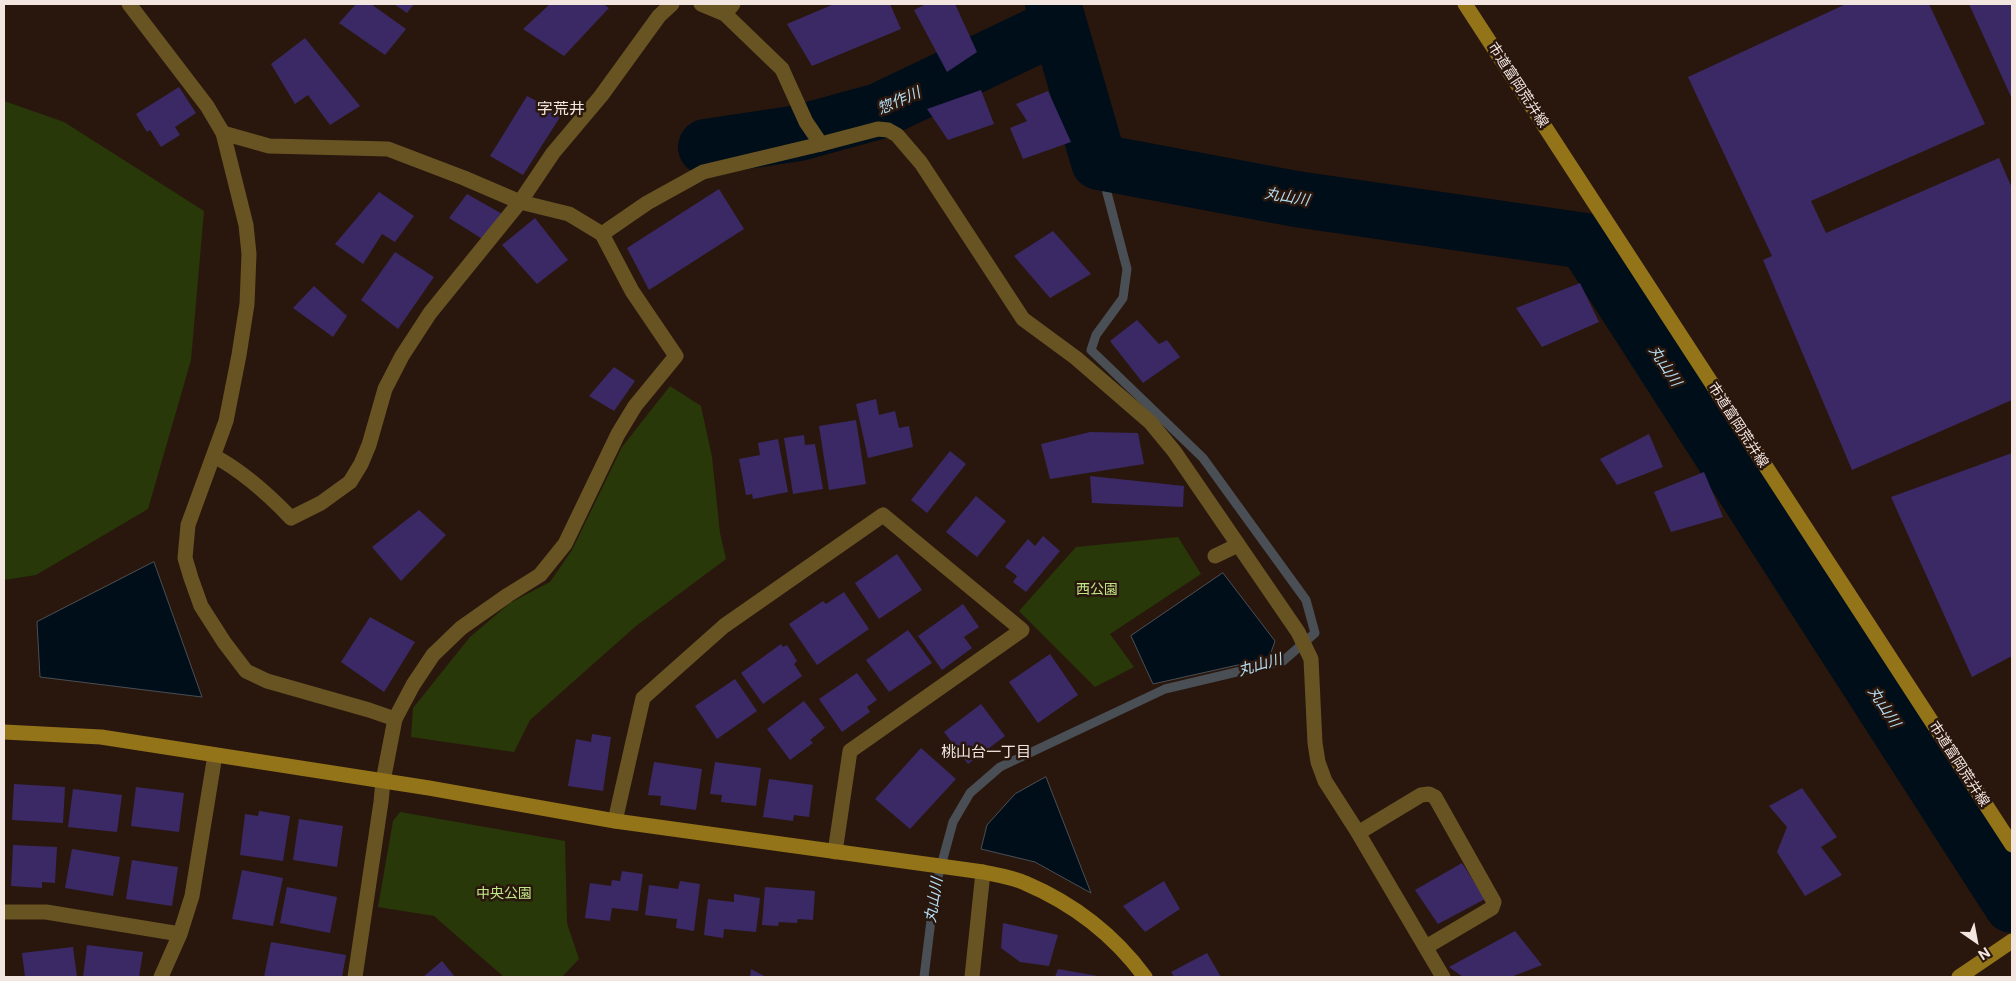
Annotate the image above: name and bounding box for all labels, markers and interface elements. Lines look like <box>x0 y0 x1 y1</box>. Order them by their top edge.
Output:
street label: 市道富岡荒井線 <box>1484 39 1552 131</box>
water label: 惣作川 <box>875 84 923 118</box>
district label: 字荒井 <box>537 99 585 119</box>
water label: 丸山川 <box>1263 184 1311 210</box>
water label: 丸山川 <box>1645 342 1685 390</box>
street label: 市道富岡荒井線 <box>1704 379 1772 471</box>
park label: 西公園 <box>1076 582 1118 598</box>
water label: 丸山川 <box>1236 650 1284 680</box>
water label: 丸山川 <box>1864 683 1904 731</box>
street label: 市道富岡荒井線 <box>1925 718 1993 810</box>
district label: 桃山台一丁目 <box>941 743 1031 761</box>
water label: 丸山川 <box>922 876 946 924</box>
park label: 中央公園 <box>476 886 532 902</box>
north arrow <box>1951 916 2001 966</box>
text: N <box>1975 944 1993 963</box>

